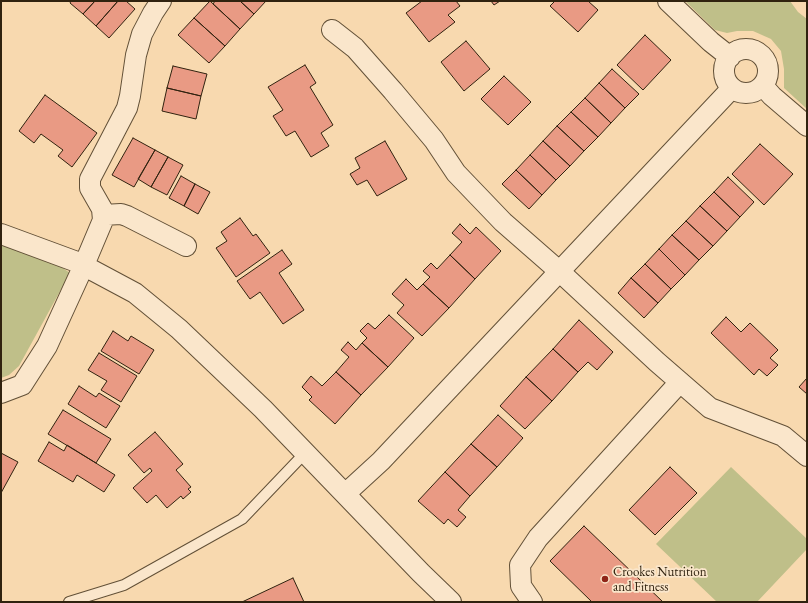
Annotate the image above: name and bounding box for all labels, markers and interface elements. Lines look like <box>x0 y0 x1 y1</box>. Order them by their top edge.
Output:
place label: Crookes Nutrition and Fitness <box>613 564 707 595</box>
marker: Crookes Nutrition and Fitness <box>600 574 610 584</box>

